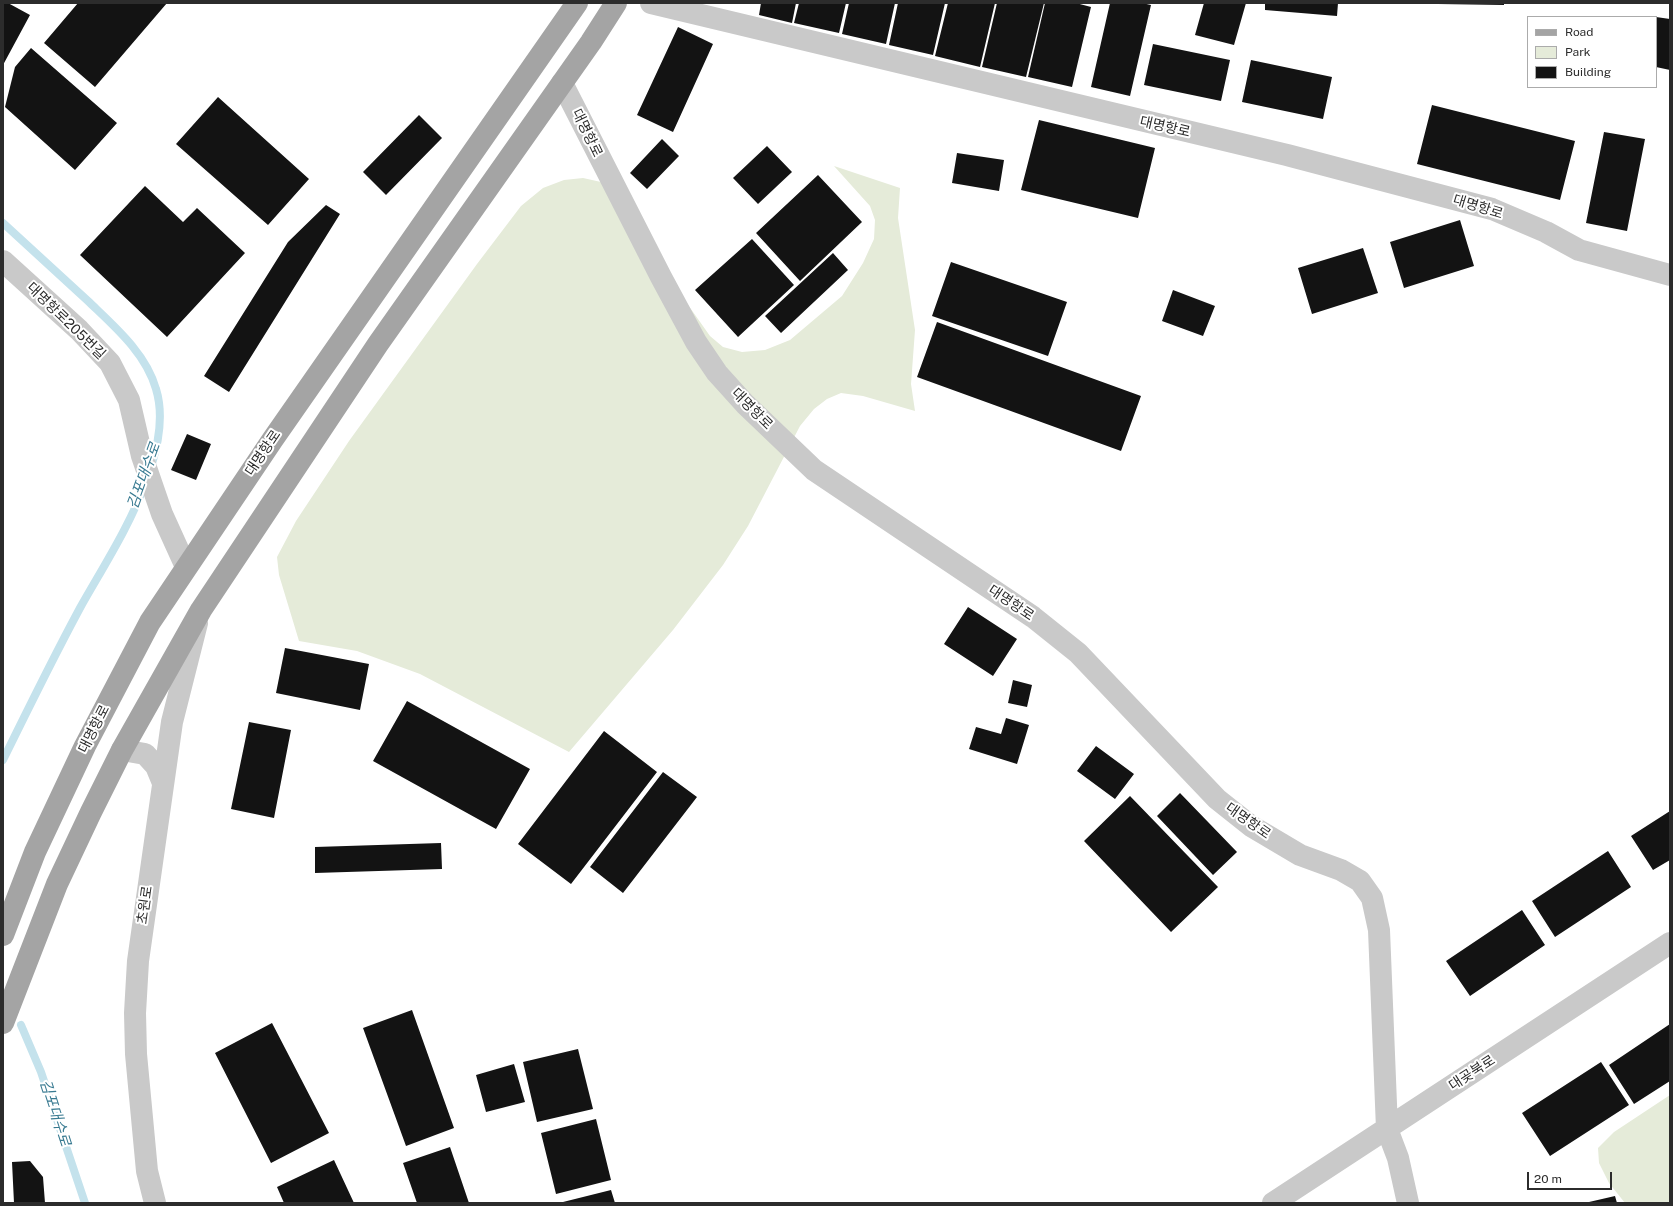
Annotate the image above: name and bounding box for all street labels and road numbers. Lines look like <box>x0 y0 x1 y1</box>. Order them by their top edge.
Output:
street label: 대명항로 <box>568 106 606 160</box>
street label: 대명항로 <box>1138 113 1192 141</box>
street label: 대명항로 <box>1451 191 1505 223</box>
street label: 대명항로205번길 <box>23 279 109 363</box>
street label: 대명항로 <box>728 385 776 433</box>
street label: 대명항로 <box>242 427 284 479</box>
street label: 대명항로 <box>985 582 1037 624</box>
street label: 대명항로 <box>75 702 113 756</box>
street label: 대명항로 <box>1222 799 1274 843</box>
street label: 초원로 <box>134 885 156 925</box>
street label: 대곶북로 <box>1446 1052 1498 1094</box>

